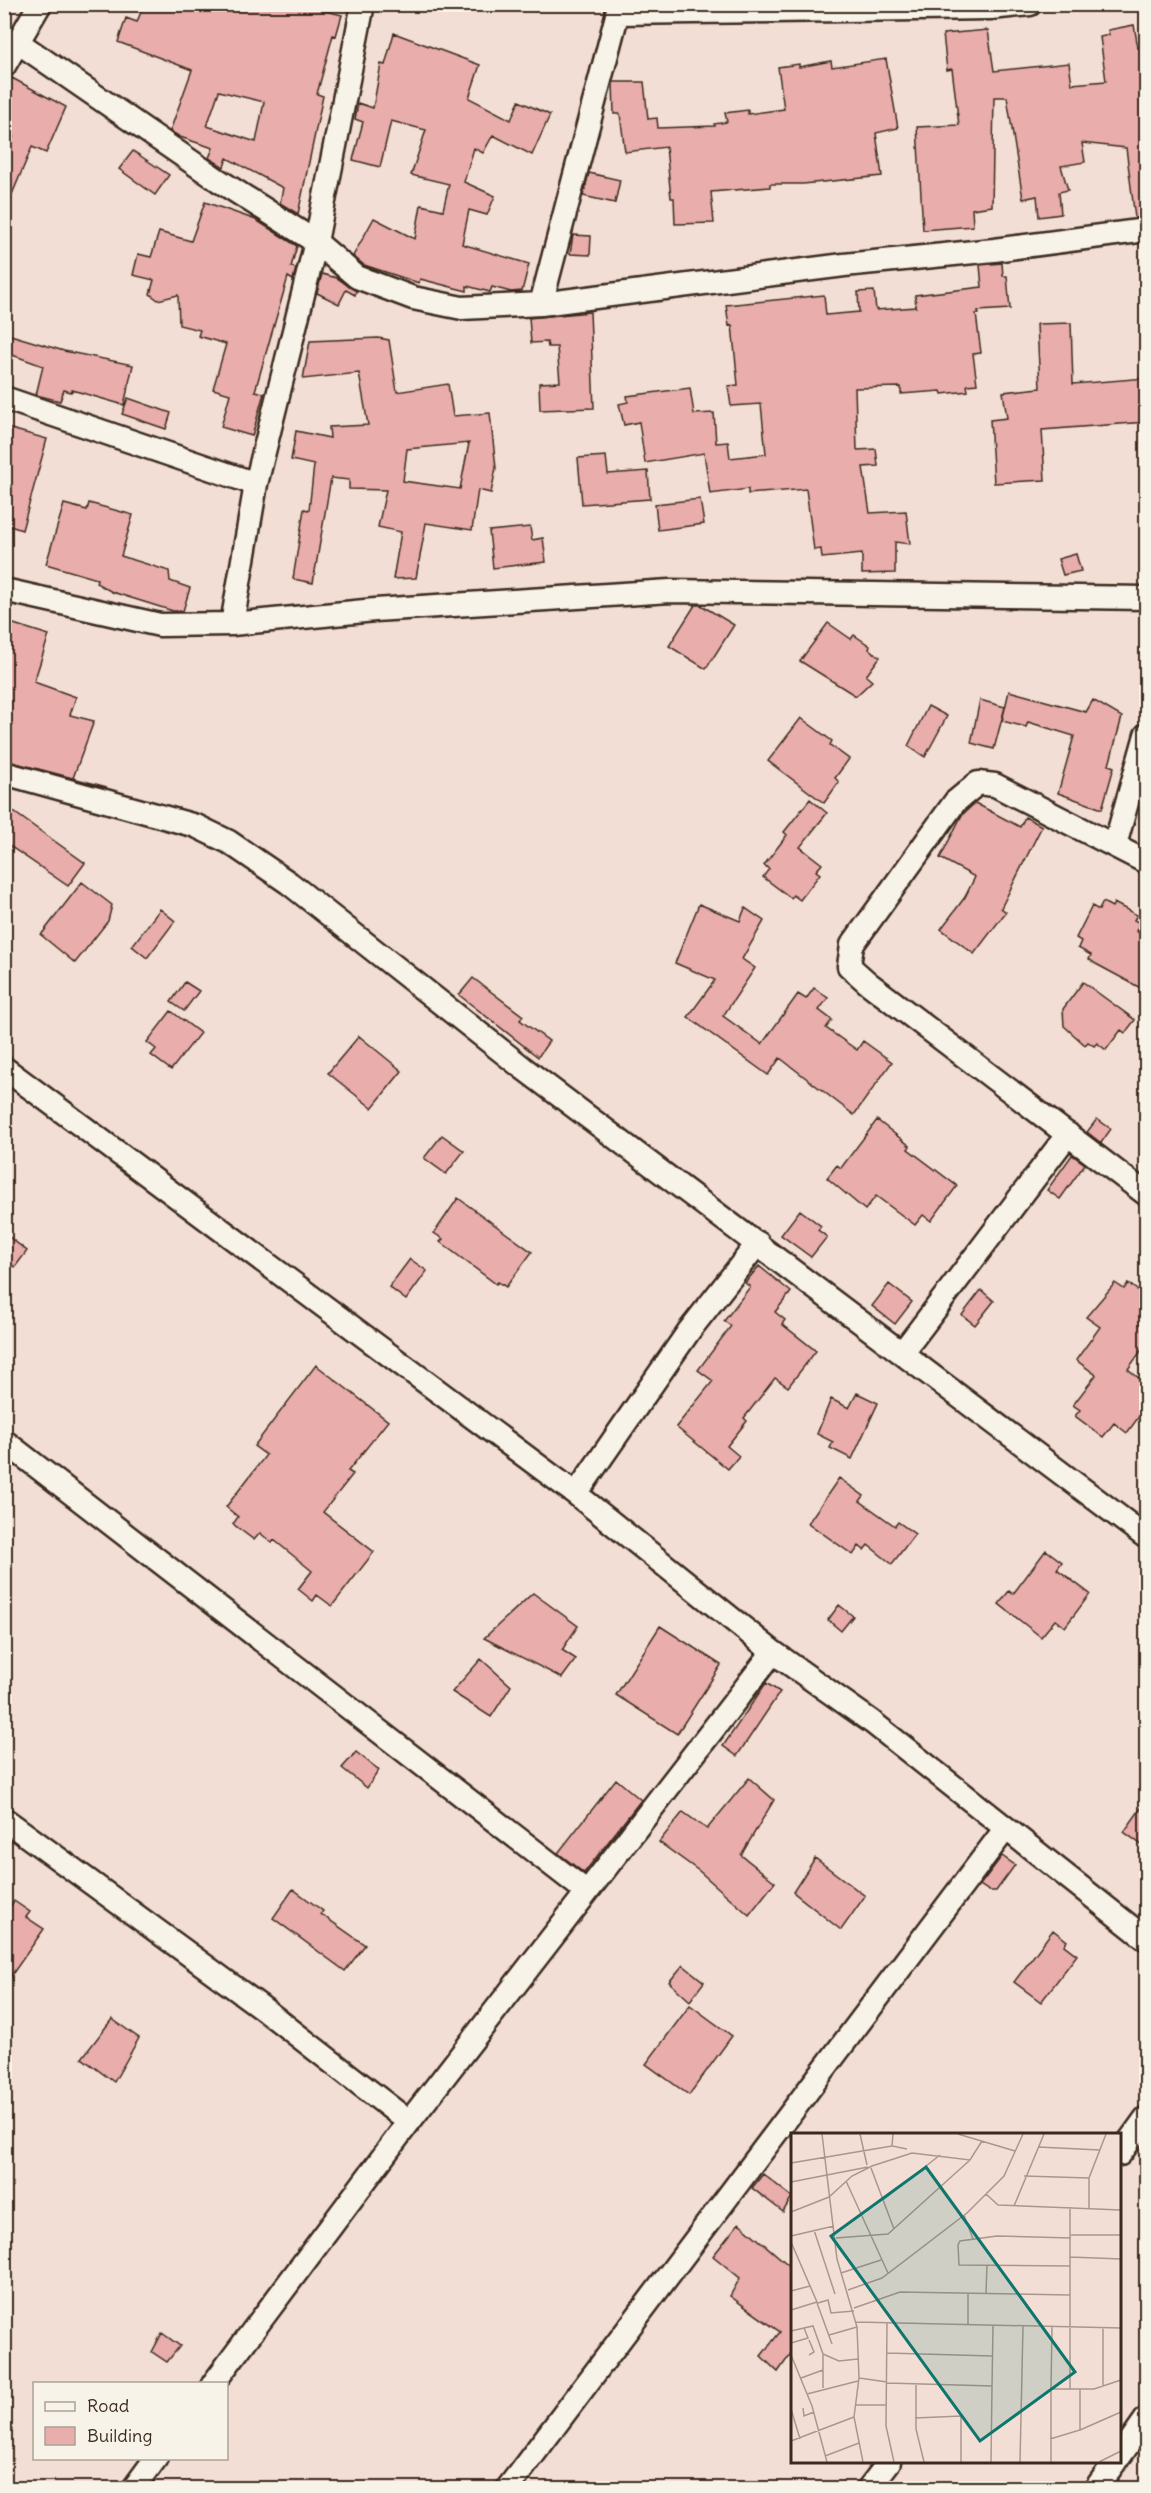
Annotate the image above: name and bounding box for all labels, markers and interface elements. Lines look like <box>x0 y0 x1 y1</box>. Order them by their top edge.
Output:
inset map <box>791 2133 1121 2463</box>
legend <box>33 2382 228 2460</box>
text: Road <box>87 2394 130 2417</box>
text: Building <box>87 2424 152 2447</box>

